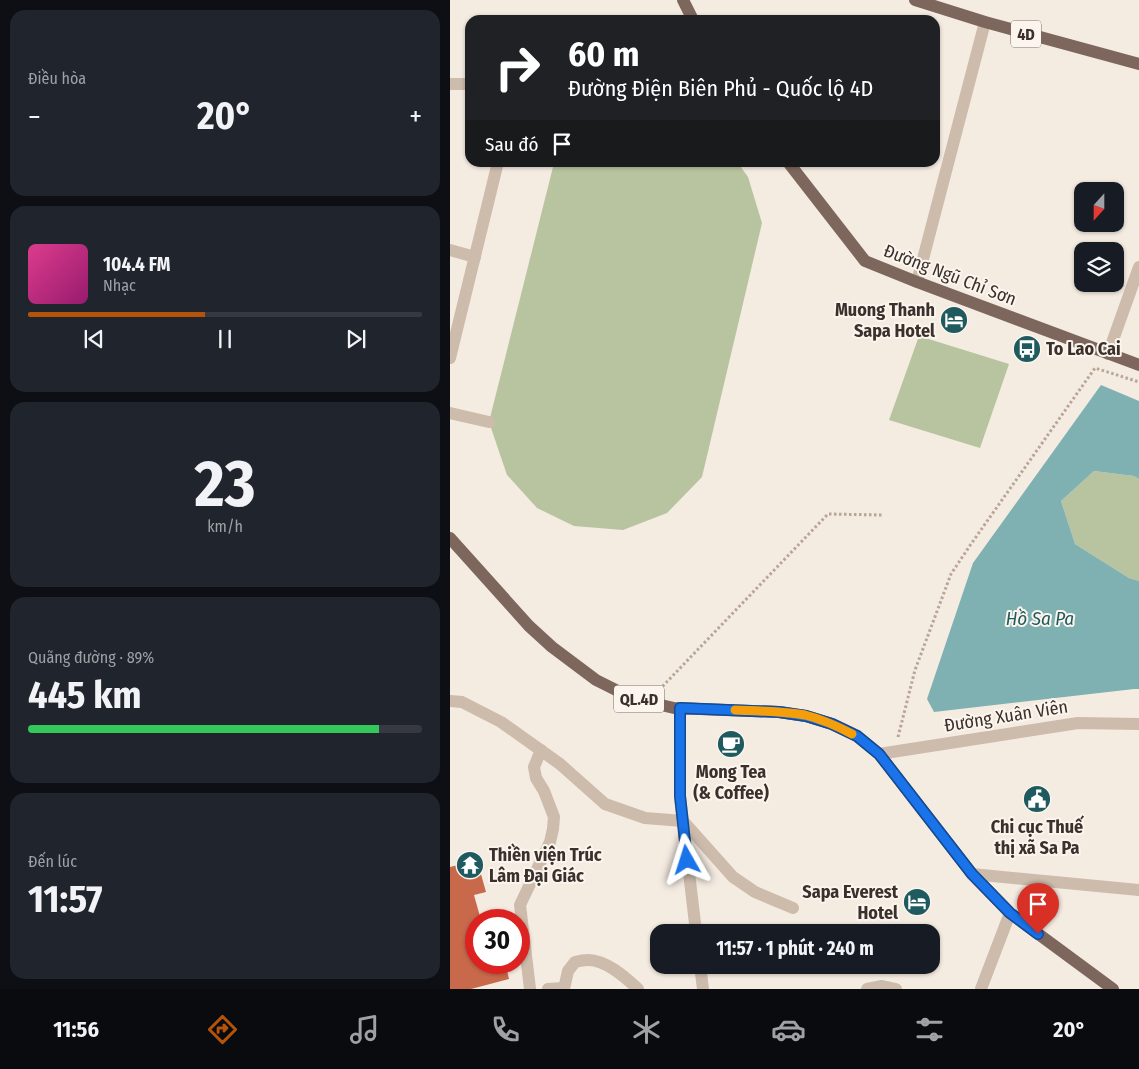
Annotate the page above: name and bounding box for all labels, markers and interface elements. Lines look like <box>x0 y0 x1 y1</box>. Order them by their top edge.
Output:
road number: 4D <box>1011 20 1041 48</box>
text: 60 m <box>568 33 639 75</box>
icon: right <box>485 35 550 100</box>
text: Điều hòa <box>28 69 86 88</box>
text: Đường Điện Biên Phủ - Quốc lộ 4D <box>568 75 873 102</box>
text: 20° <box>197 93 253 139</box>
text: − <box>28 100 41 133</box>
text: + <box>409 100 422 133</box>
icon: arrive <box>548 130 576 158</box>
text: Sau đó <box>485 133 538 156</box>
north arrow <box>1074 182 1124 232</box>
map controls <box>1074 182 1124 292</box>
street label: Đường Ngũ Chỉ Sơn <box>881 240 1019 310</box>
button: layers <box>1074 242 1124 292</box>
text: 104.4 FM <box>103 253 170 276</box>
text: Nhạc <box>103 276 136 295</box>
place label: Muong Thanh Sapa Hotel <box>835 299 935 342</box>
hotel icon: Muong Thanh Sapa Hotel <box>939 305 969 335</box>
icon: previous <box>80 325 108 353</box>
icon: pause <box>211 325 239 353</box>
icon: next <box>342 325 370 353</box>
bus stop icon: To Lao Cai <box>1012 334 1042 364</box>
place label: To Lao Cai <box>1046 338 1121 360</box>
text: 23 <box>195 445 255 523</box>
text: km/h <box>207 517 243 536</box>
water label: Hồ Sa Pa <box>1006 607 1074 630</box>
text: Quãng đường · 89% <box>28 648 154 667</box>
text: 445 km <box>28 672 142 718</box>
road number: QL.4D <box>614 686 664 712</box>
street label: Đường Xuân Viên <box>943 695 1069 737</box>
cafe icon: Mong Tea (& Coffee) <box>716 729 746 759</box>
place label: Mong Tea (& Coffee) <box>693 761 769 804</box>
public building icon: Chi cục Thuế thị xã Sa Pa <box>1022 784 1052 814</box>
place label: Chi cục Thuế thị xã Sa Pa <box>991 815 1085 859</box>
position arrow <box>660 833 712 885</box>
place label: Thiền viện Trúc Lâm Đại Giác <box>489 843 602 887</box>
temple icon: Thiền viện Trúc Lâm Đại Giác <box>455 850 485 880</box>
text: Đến lúc <box>28 852 77 871</box>
text: 11:57 <box>28 876 102 922</box>
place label: Sapa Everest Hotel <box>802 881 899 924</box>
pin <box>1017 883 1059 934</box>
hotel icon: Sapa Everest Hotel <box>902 887 932 917</box>
icon: arrive <box>1024 890 1052 918</box>
speed limit sign: 30 <box>465 909 530 974</box>
text: 11:57 · 1 phút · 240 m <box>716 937 874 960</box>
icon: directions <box>205 1012 240 1047</box>
icon: music <box>347 1012 382 1047</box>
icon: phone <box>488 1012 523 1047</box>
icon: climate <box>629 1012 664 1047</box>
icon: car <box>771 1012 806 1047</box>
icon: filters <box>912 1012 947 1047</box>
text: 11:56 <box>53 1016 99 1043</box>
text: 20° <box>1053 1016 1086 1043</box>

